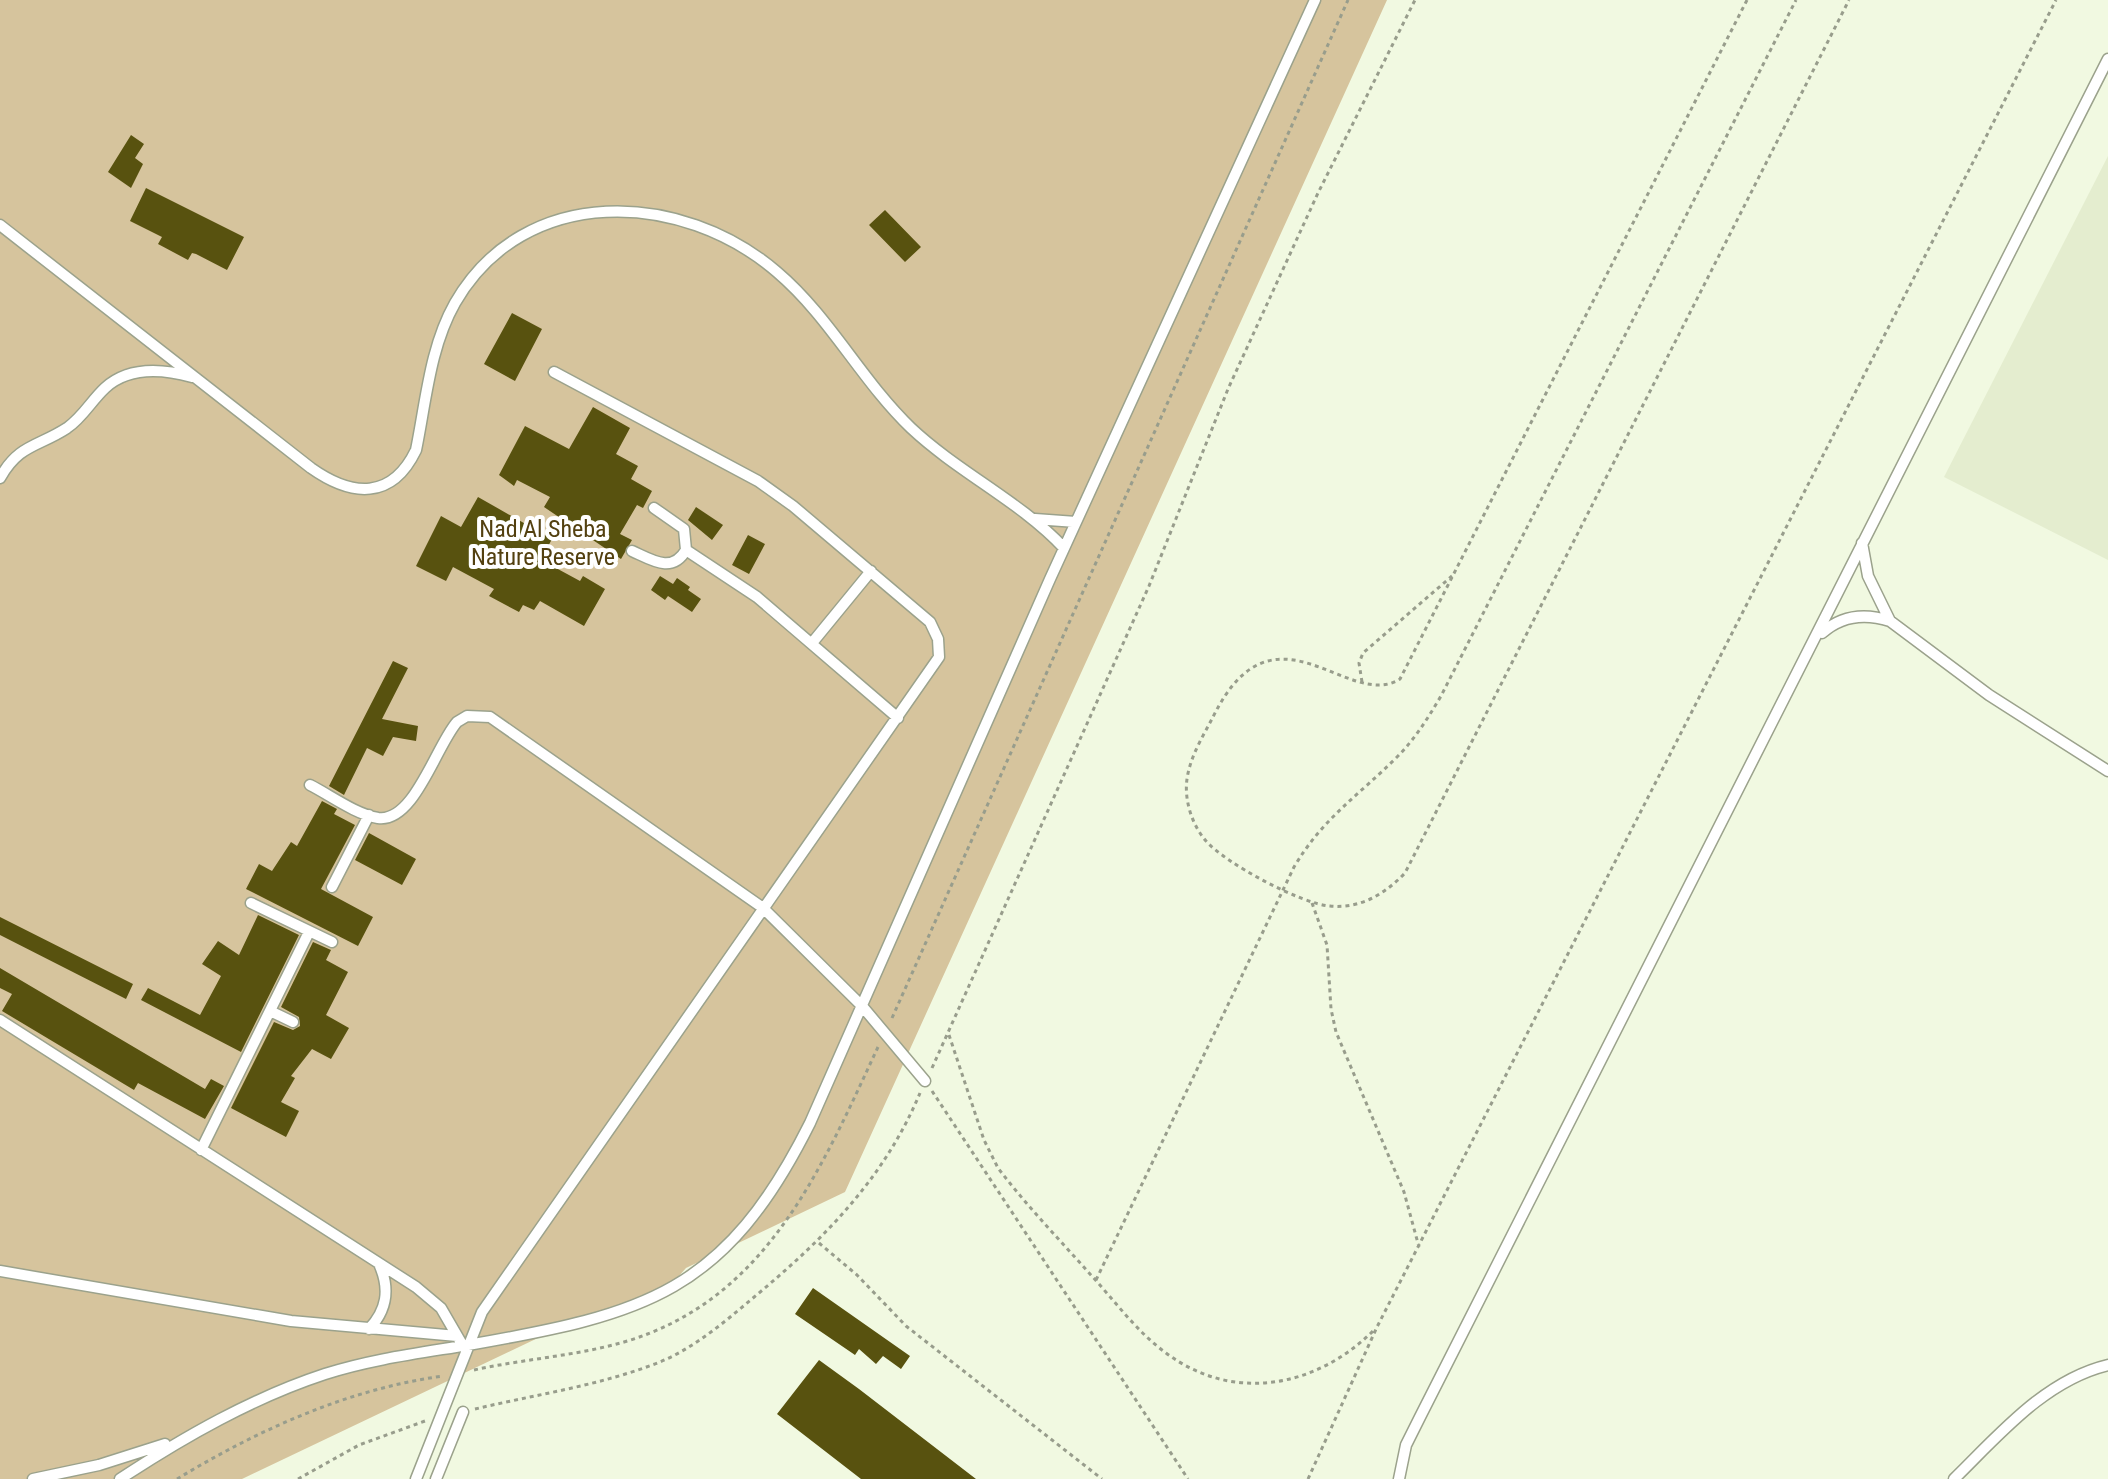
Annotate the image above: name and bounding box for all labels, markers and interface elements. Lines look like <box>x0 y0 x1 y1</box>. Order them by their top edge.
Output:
park label: Nad Al Sheba Nature Reserve <box>471 515 615 571</box>

